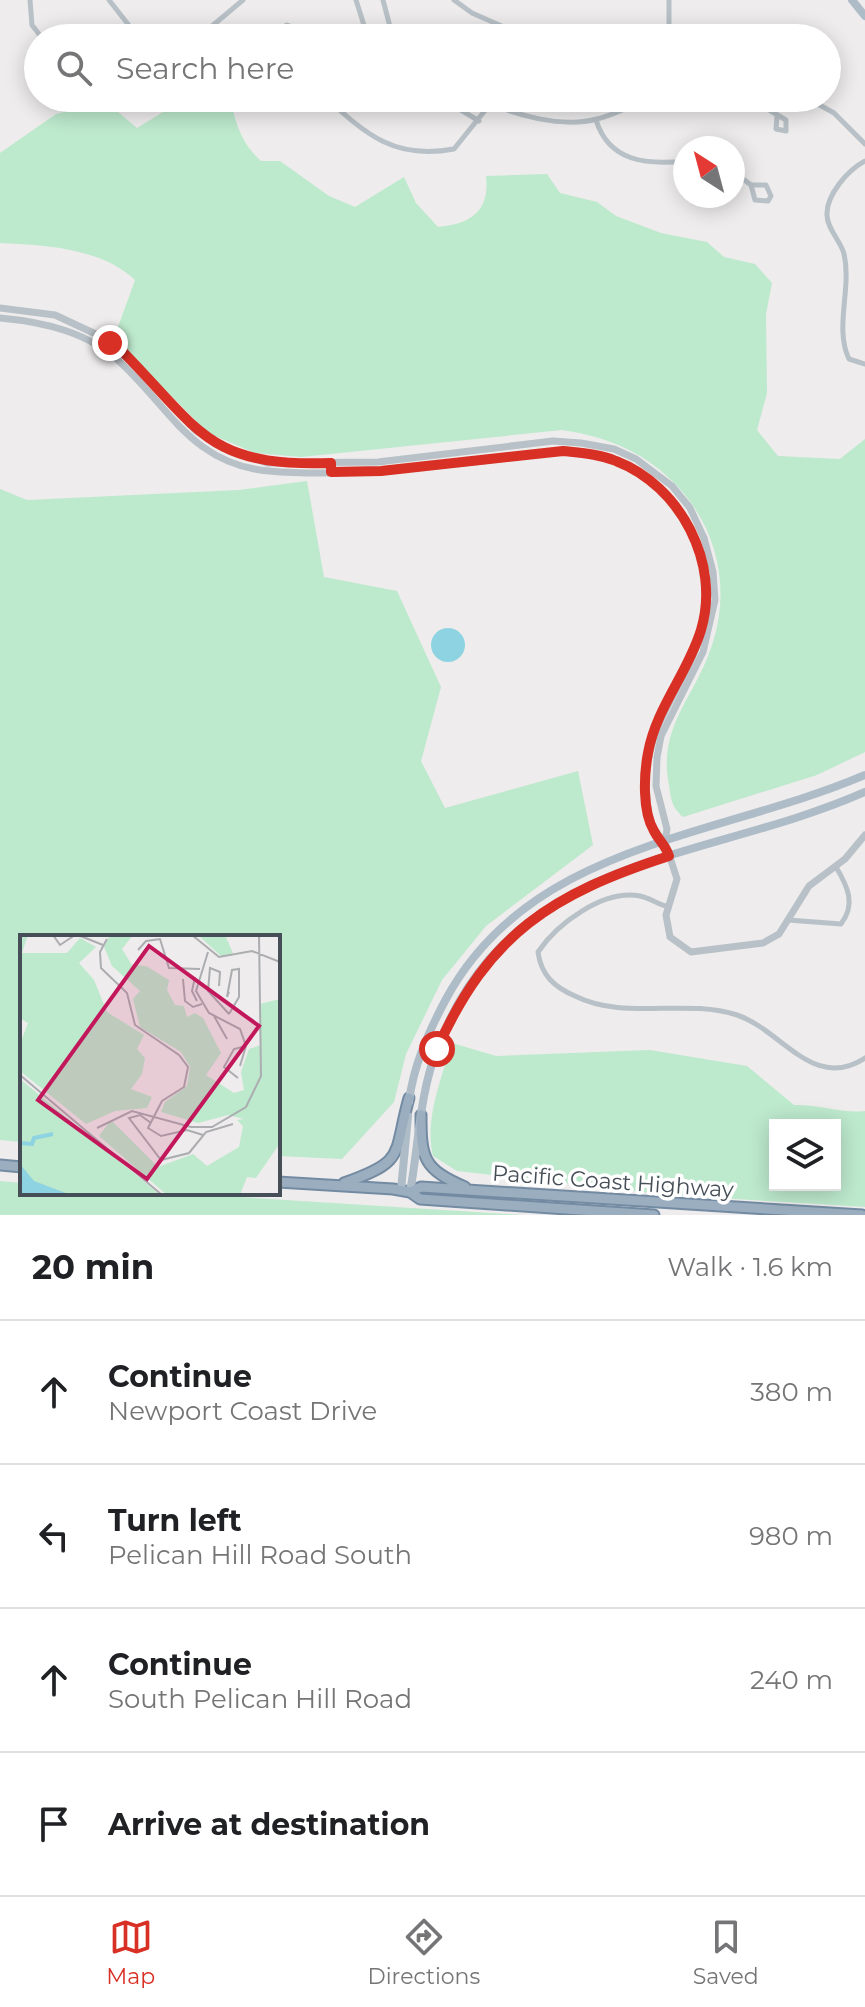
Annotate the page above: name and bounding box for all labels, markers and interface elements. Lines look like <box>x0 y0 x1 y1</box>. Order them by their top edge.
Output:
search box <box>24 24 841 112</box>
icon: search <box>52 46 96 90</box>
text: Search here <box>116 50 294 87</box>
north arrow <box>673 136 745 208</box>
route end <box>92 325 128 361</box>
inset map <box>20 935 280 1195</box>
route start <box>419 1031 455 1067</box>
map controls <box>769 1119 841 1191</box>
button: layers <box>769 1119 841 1191</box>
street label: Pacific Coast Highway <box>491 1160 735 1203</box>
text: 20 min <box>32 1246 154 1288</box>
text: Walk · 1.6 km <box>667 1251 833 1283</box>
text: Continue <box>108 1358 252 1395</box>
icon: ahead <box>32 1370 76 1414</box>
text: 380 m <box>750 1376 833 1408</box>
text: Newport Coast Drive <box>108 1395 377 1427</box>
text: Turn left <box>108 1502 241 1539</box>
icon: left <box>32 1514 76 1558</box>
text: 980 m <box>749 1520 833 1552</box>
text: Pelican Hill Road South <box>108 1539 412 1571</box>
text: Continue <box>108 1646 252 1683</box>
icon: ahead <box>32 1658 76 1702</box>
text: 240 m <box>750 1664 833 1696</box>
text: South Pelican Hill Road <box>108 1683 412 1715</box>
icon: arrive <box>32 1802 76 1846</box>
text: Arrive at destination <box>108 1806 430 1843</box>
tab: Map <box>106 1915 155 1990</box>
tab: Directions <box>368 1915 480 1990</box>
tab: Saved <box>693 1915 759 1990</box>

